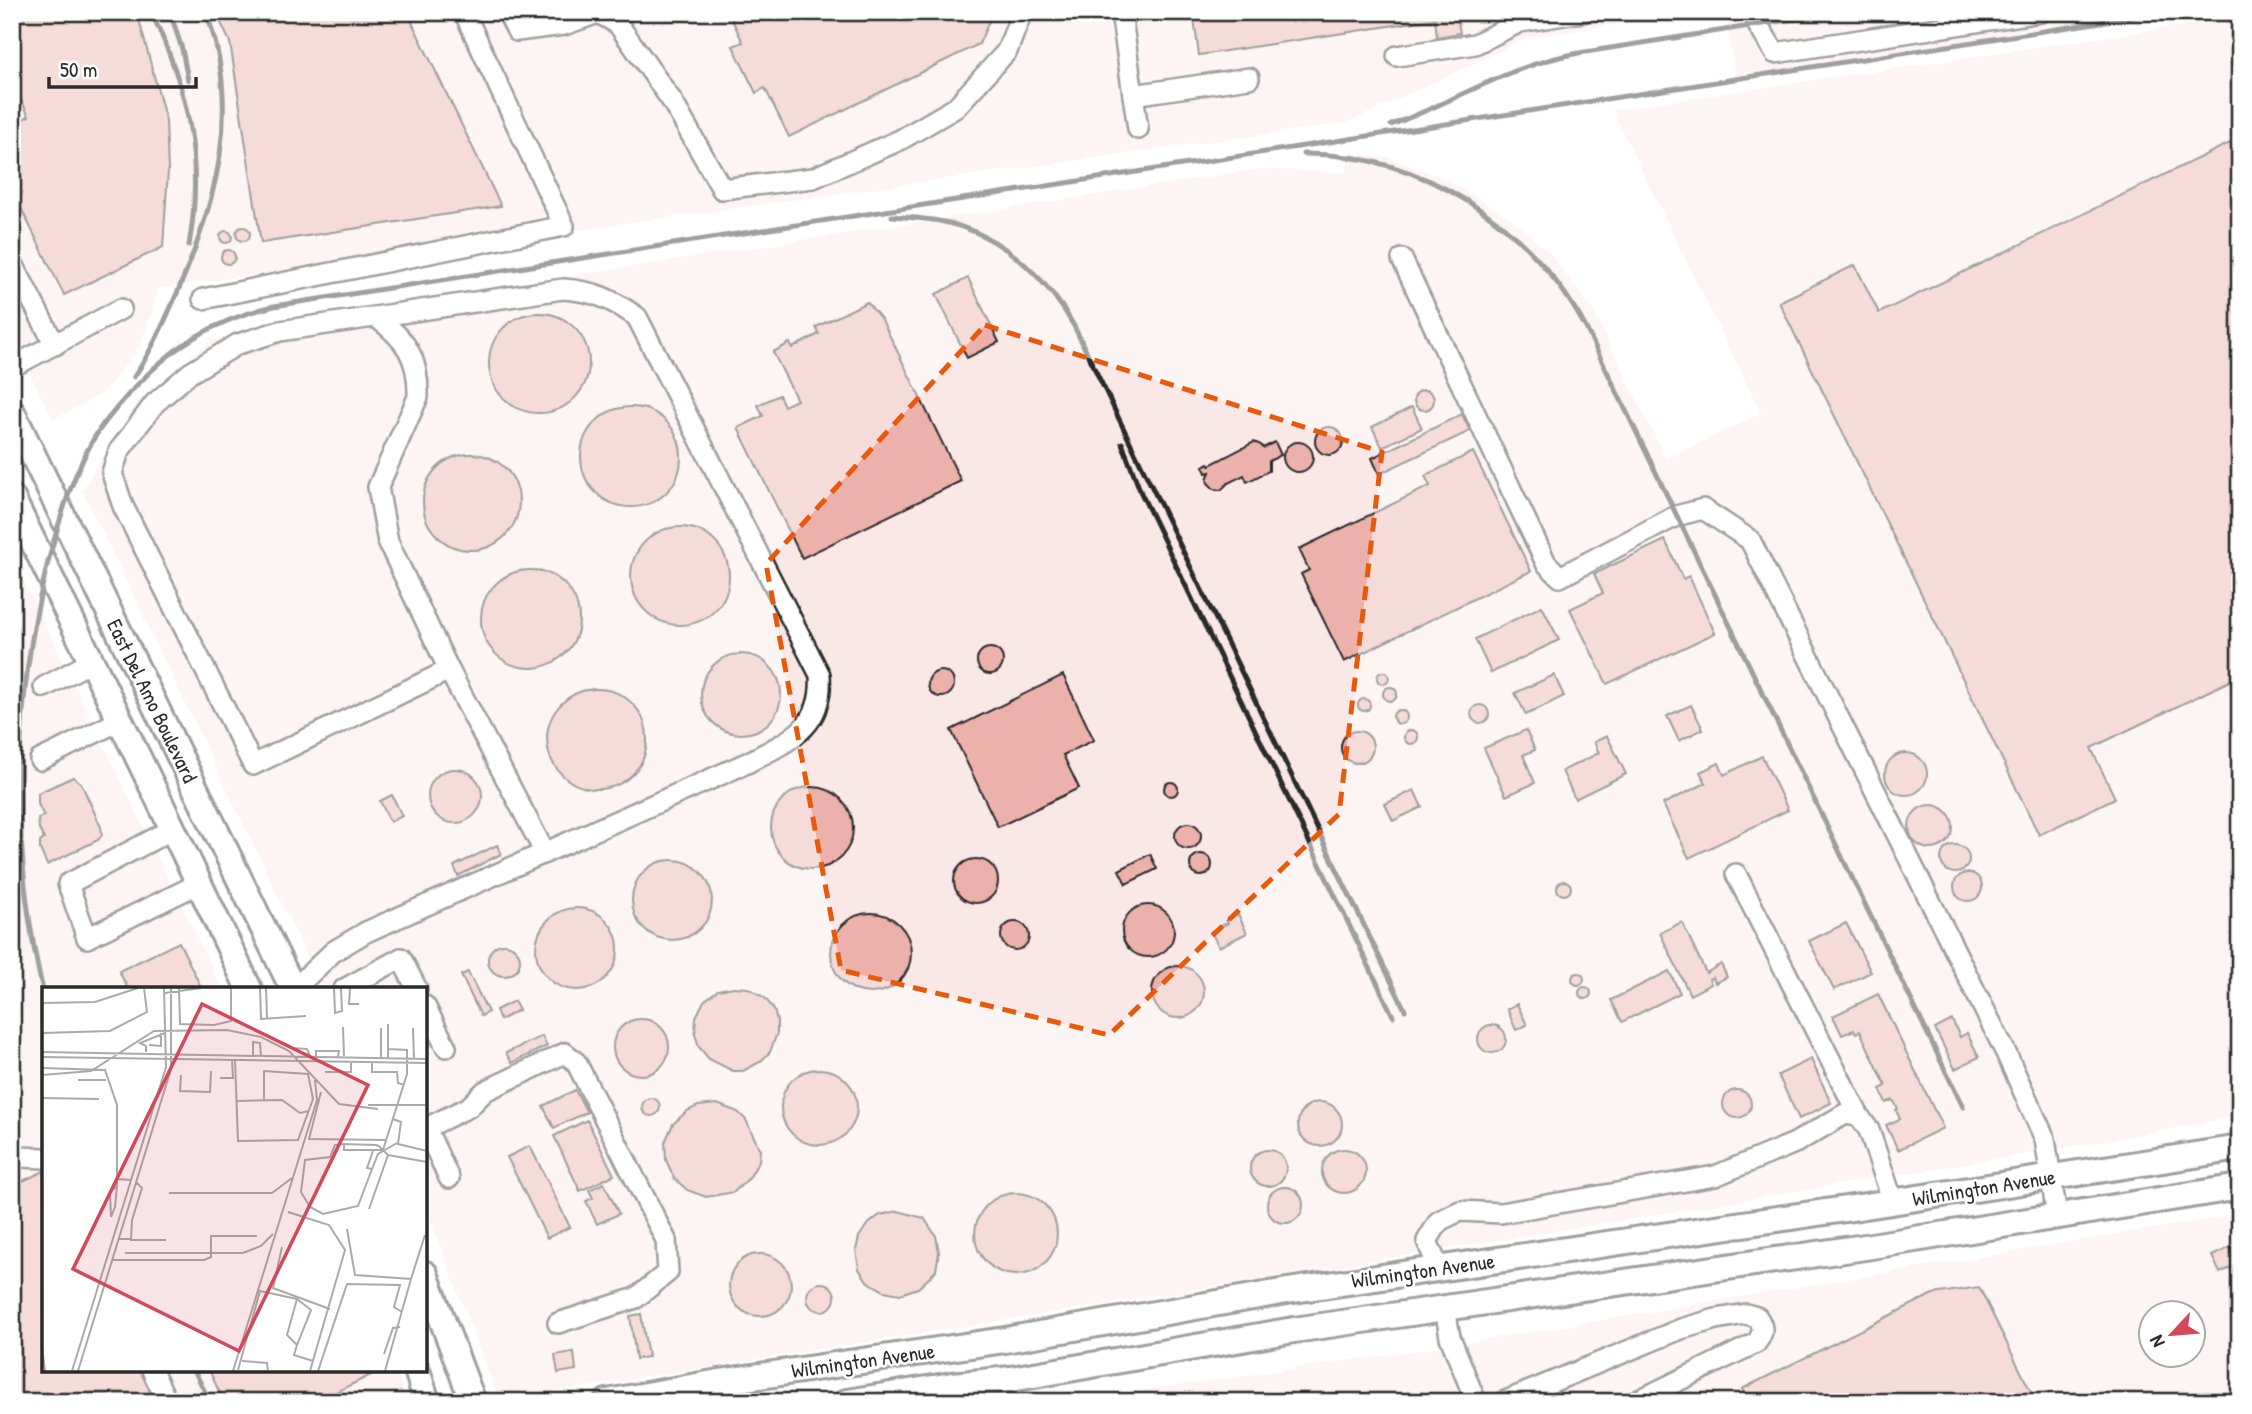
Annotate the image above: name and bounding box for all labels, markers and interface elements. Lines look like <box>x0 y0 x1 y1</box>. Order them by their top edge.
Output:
scale bar <box>49 46 196 90</box>
text: 50 m <box>60 55 97 84</box>
street label: East Del Amo Boulevard <box>100 614 205 787</box>
inset map <box>42 987 427 1372</box>
street label: Wilmington Avenue <box>1910 1162 2057 1213</box>
street label: Wilmington Avenue <box>1349 1246 1496 1295</box>
north arrow <box>2136 1298 2206 1368</box>
text: N <box>2143 1331 2171 1352</box>
street label: Wilmington Avenue <box>789 1336 936 1385</box>

